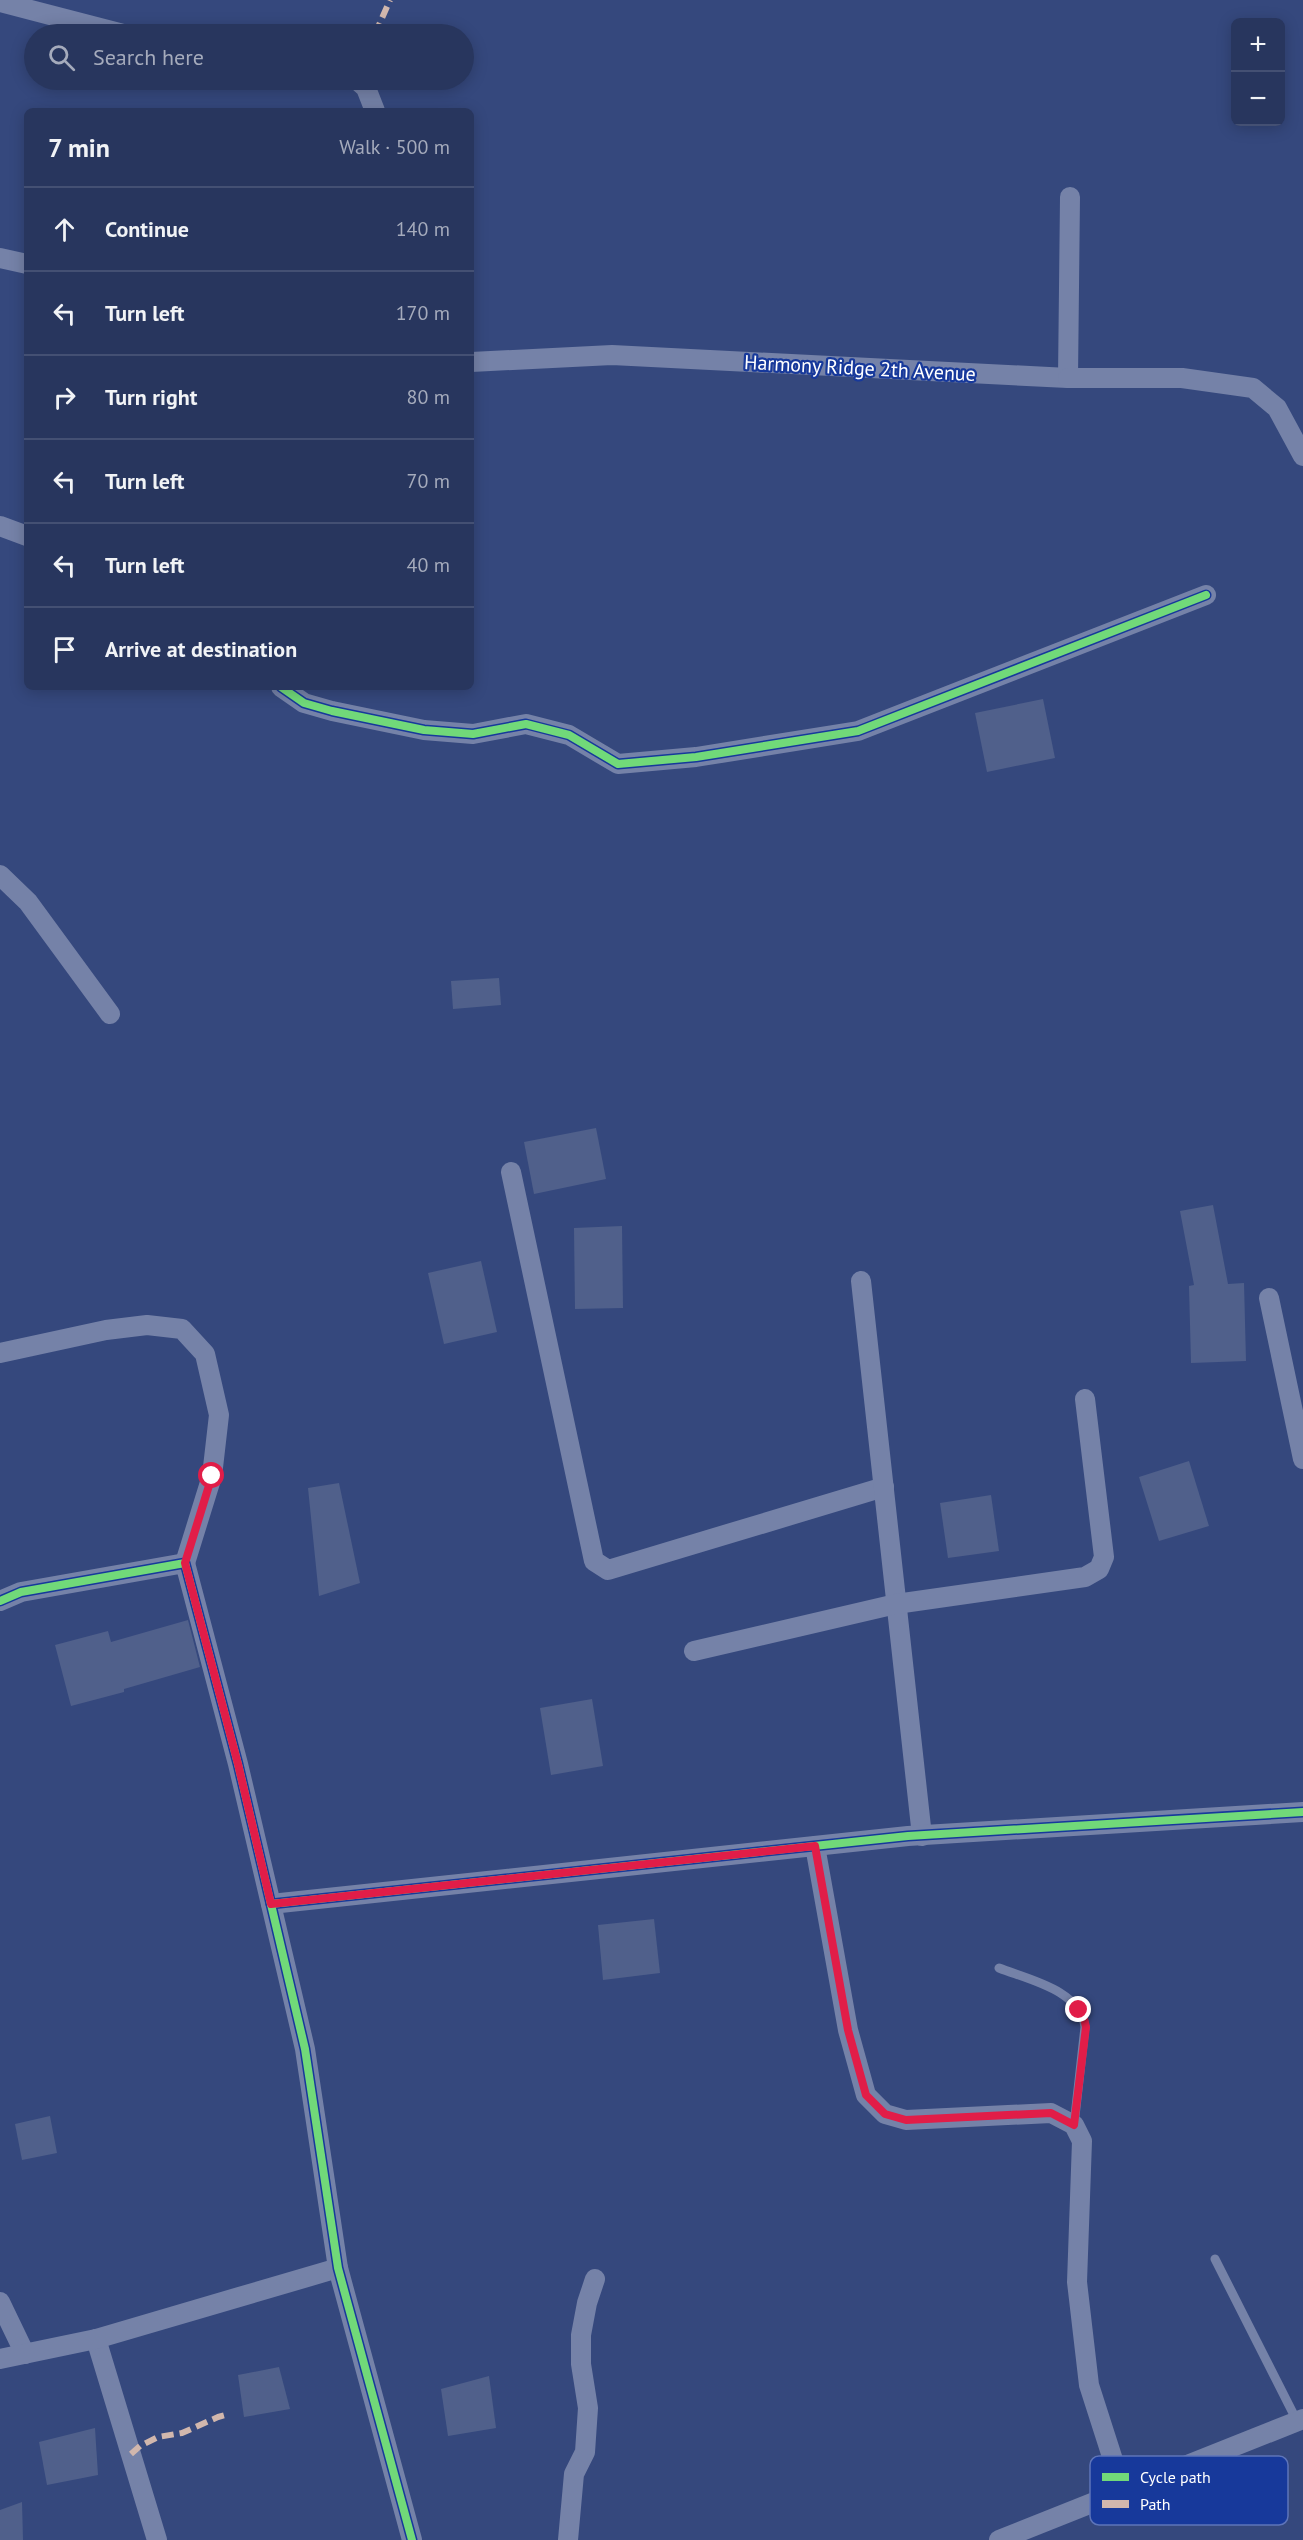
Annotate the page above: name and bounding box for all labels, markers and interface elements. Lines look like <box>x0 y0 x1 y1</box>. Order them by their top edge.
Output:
map controls <box>1231 18 1285 126</box>
button: + <box>1231 18 1285 72</box>
search box <box>24 24 474 90</box>
icon: search <box>45 41 78 74</box>
text: Search here <box>93 43 204 71</box>
button: − <box>1231 72 1285 126</box>
text: 7 min <box>48 131 110 164</box>
text: Walk · 500 m <box>339 134 450 160</box>
icon: ahead <box>48 213 81 246</box>
text: Continue <box>105 215 189 243</box>
text: 140 m <box>396 216 450 242</box>
icon: left <box>48 297 81 330</box>
text: Turn left <box>105 299 185 327</box>
text: 170 m <box>396 300 450 326</box>
street label: Harmony Ridge 2th Avenue <box>743 349 977 387</box>
icon: right <box>48 381 81 414</box>
text: Turn right <box>105 383 197 411</box>
text: 80 m <box>407 384 450 410</box>
icon: left <box>48 465 81 498</box>
text: Turn left <box>105 467 185 495</box>
text: 70 m <box>407 468 450 494</box>
icon: left <box>48 549 81 582</box>
text: Turn left <box>105 551 185 579</box>
text: 40 m <box>407 552 450 578</box>
icon: arrive <box>48 633 81 666</box>
text: Arrive at destination <box>105 635 297 663</box>
route start <box>198 1462 224 1488</box>
route end <box>1065 1996 1091 2022</box>
legend <box>1090 2456 1288 2525</box>
text: Cycle path <box>1140 2467 1211 2487</box>
text: Path <box>1140 2494 1171 2514</box>

